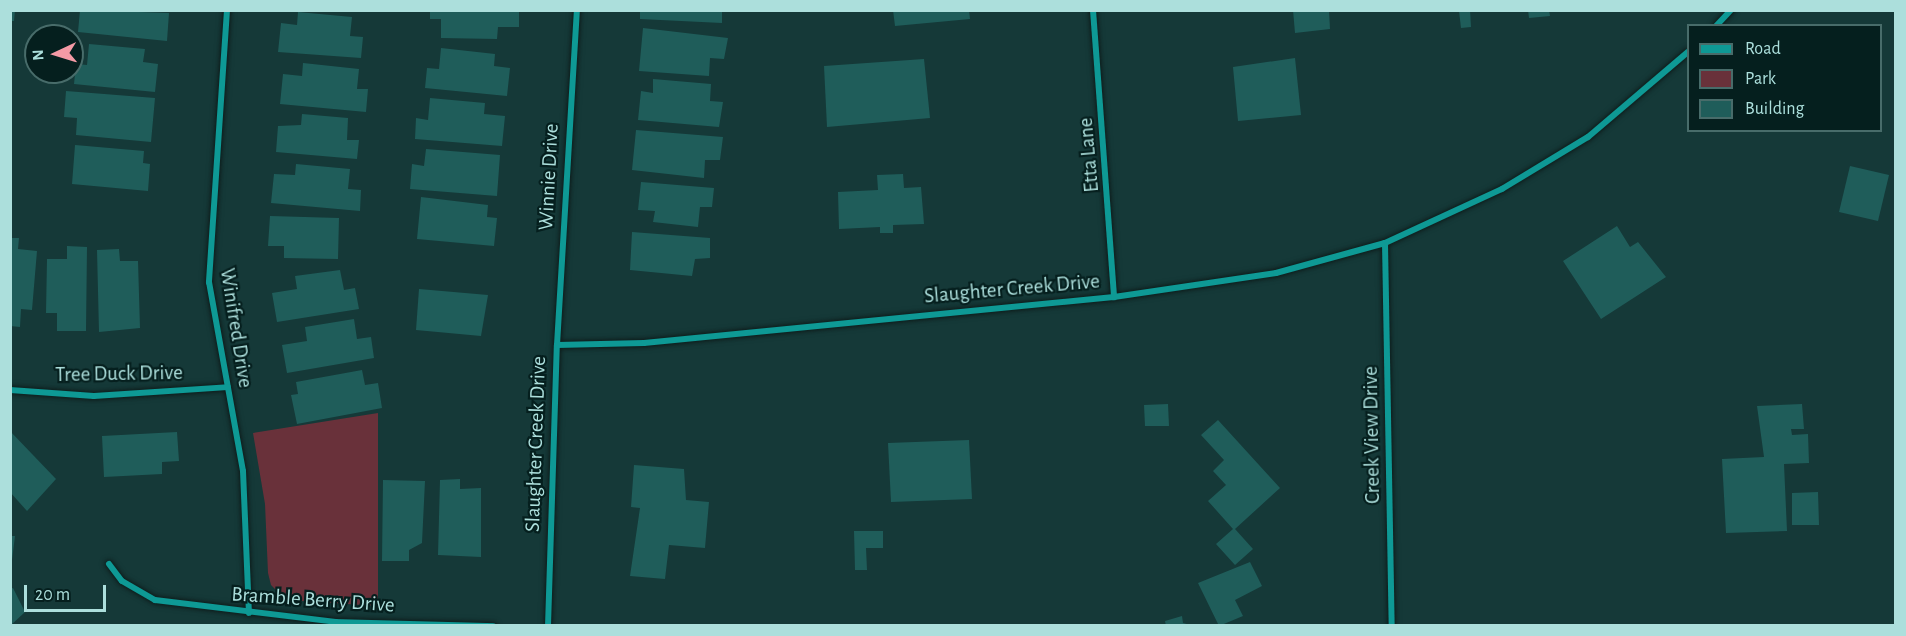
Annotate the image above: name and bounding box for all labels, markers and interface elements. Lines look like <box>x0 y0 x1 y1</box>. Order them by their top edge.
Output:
north arrow <box>24 24 84 84</box>
legend <box>1687 24 1882 132</box>
text: Road <box>1745 40 1781 58</box>
text: N <box>30 49 46 61</box>
text: Park <box>1745 70 1776 88</box>
text: Building <box>1745 100 1804 118</box>
street label: Etta Lane <box>1073 117 1105 193</box>
street label: Winnie Drive <box>534 123 564 231</box>
street label: Winifred Drive <box>214 266 258 390</box>
street label: Slaughter Creek Drive <box>923 269 1101 309</box>
street label: Slaughter Creek Drive <box>520 356 552 532</box>
street label: Tree Duck Drive <box>55 360 183 388</box>
street label: Creek View Drive <box>1358 366 1386 504</box>
scale bar <box>27 573 110 611</box>
street label: Bramble Berry Drive <box>230 582 396 618</box>
text: 20 m <box>35 586 70 604</box>

